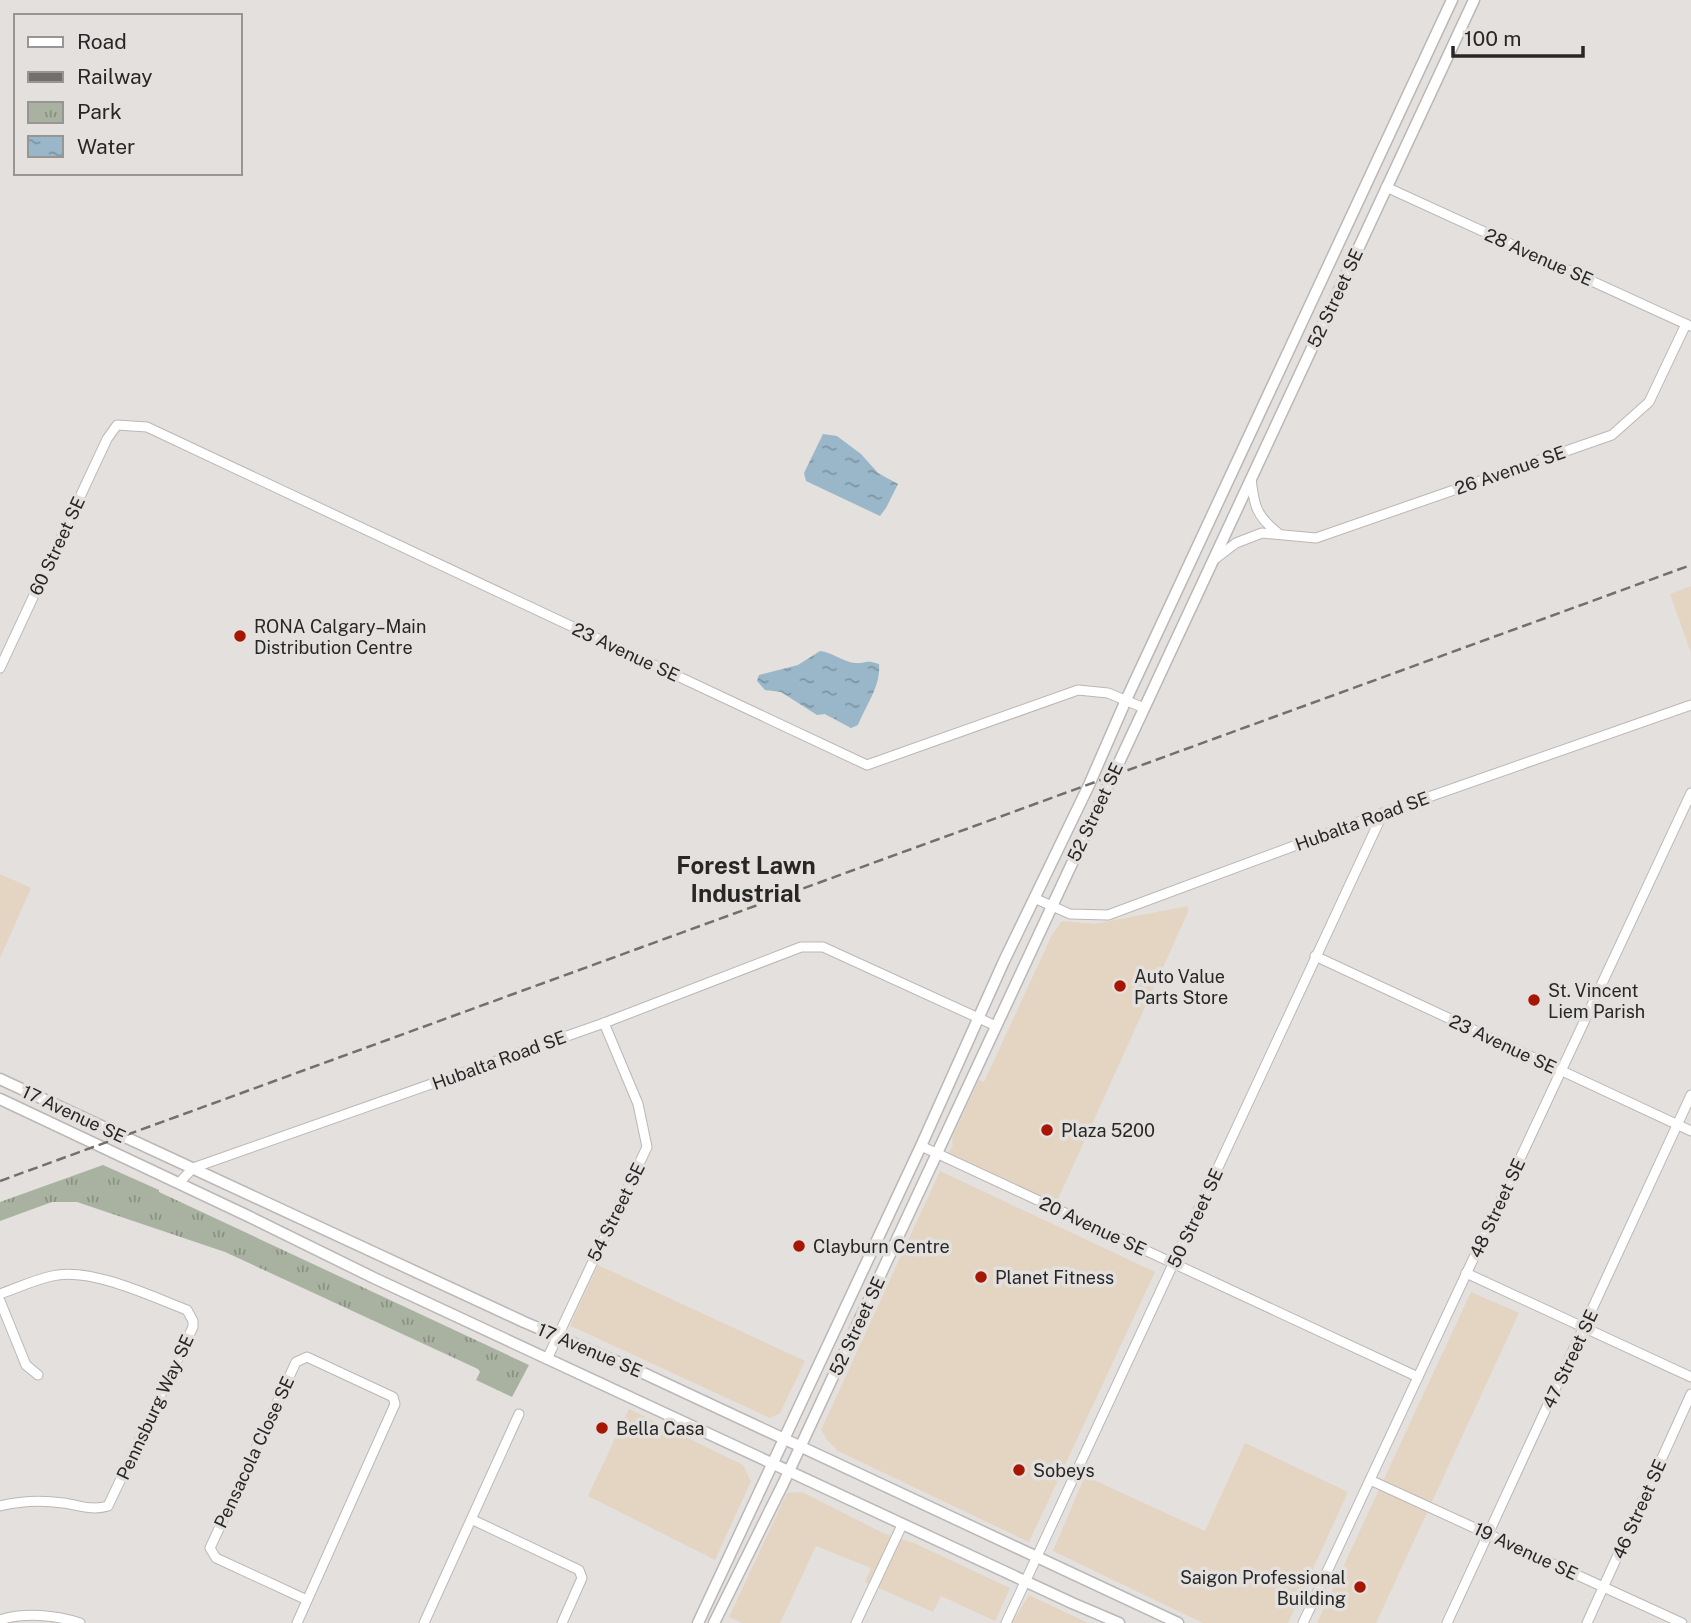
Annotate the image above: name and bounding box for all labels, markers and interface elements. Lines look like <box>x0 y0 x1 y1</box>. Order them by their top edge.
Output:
legend <box>14 14 242 175</box>
scale bar <box>1453 14 1582 58</box>
text: 100 m <box>1464 26 1521 51</box>
text: Road <box>77 29 127 54</box>
text: Railway <box>77 64 153 89</box>
text: Park <box>77 99 122 124</box>
text: Water <box>77 134 135 159</box>
street label: 28 Avenue SE <box>1482 224 1596 290</box>
street label: 52 Street SE <box>1303 245 1367 351</box>
street label: 26 Avenue SE <box>1452 441 1568 499</box>
street label: 60 Street SE <box>25 493 89 599</box>
place label: RONA Calgary–Main Distribution Centre <box>254 616 426 658</box>
street label: 23 Avenue SE <box>569 618 683 686</box>
marker: RONA Calgary–Main Distribution Centre <box>232 628 248 644</box>
street label: 52 Street SE <box>1063 759 1127 865</box>
street label: Hubalta Road SE <box>1292 787 1432 855</box>
district label: Forest Lawn Industrial <box>676 851 816 907</box>
place label: Auto Value Parts Store <box>1134 966 1228 1008</box>
marker: Auto Value Parts Store <box>1112 978 1128 994</box>
place label: St. Vincent Liem Parish <box>1548 980 1645 1022</box>
marker: St. Vincent Liem Parish <box>1526 992 1542 1008</box>
street label: 23 Avenue SE <box>1446 1010 1560 1078</box>
street label: Hubalta Road SE <box>429 1026 569 1094</box>
street label: 17 Avenue SE <box>19 1081 129 1147</box>
place label: Plaza 5200 <box>1061 1120 1155 1141</box>
marker: Plaza 5200 <box>1039 1122 1055 1138</box>
street label: 48 Street SE <box>1465 1155 1529 1261</box>
street label: 54 Street SE <box>583 1159 649 1265</box>
street label: 50 Street SE <box>1163 1165 1227 1271</box>
street label: 20 Avenue SE <box>1036 1192 1150 1260</box>
place label: Clayburn Centre <box>813 1236 950 1257</box>
marker: Clayburn Centre <box>791 1238 807 1254</box>
place label: Planet Fitness <box>995 1267 1114 1288</box>
marker: Planet Fitness <box>973 1269 989 1285</box>
street label: 52 Street SE <box>825 1273 889 1379</box>
street label: 47 Street SE <box>1538 1306 1602 1412</box>
street label: 17 Avenue SE <box>534 1318 646 1382</box>
street label: Pennsburg Way SE <box>112 1331 198 1483</box>
street label: Pensacola Close SE <box>210 1373 298 1531</box>
place label: Bella Casa <box>616 1418 704 1439</box>
marker: Bella Casa <box>594 1420 610 1436</box>
street label: 46 Street SE <box>1608 1456 1670 1562</box>
place label: Sobeys <box>1033 1460 1095 1481</box>
marker: Sobeys <box>1011 1462 1027 1478</box>
street label: 19 Avenue SE <box>1471 1518 1581 1584</box>
place label: Saigon Professional Building <box>1180 1567 1346 1609</box>
marker: Saigon Professional Building <box>1352 1579 1368 1595</box>

